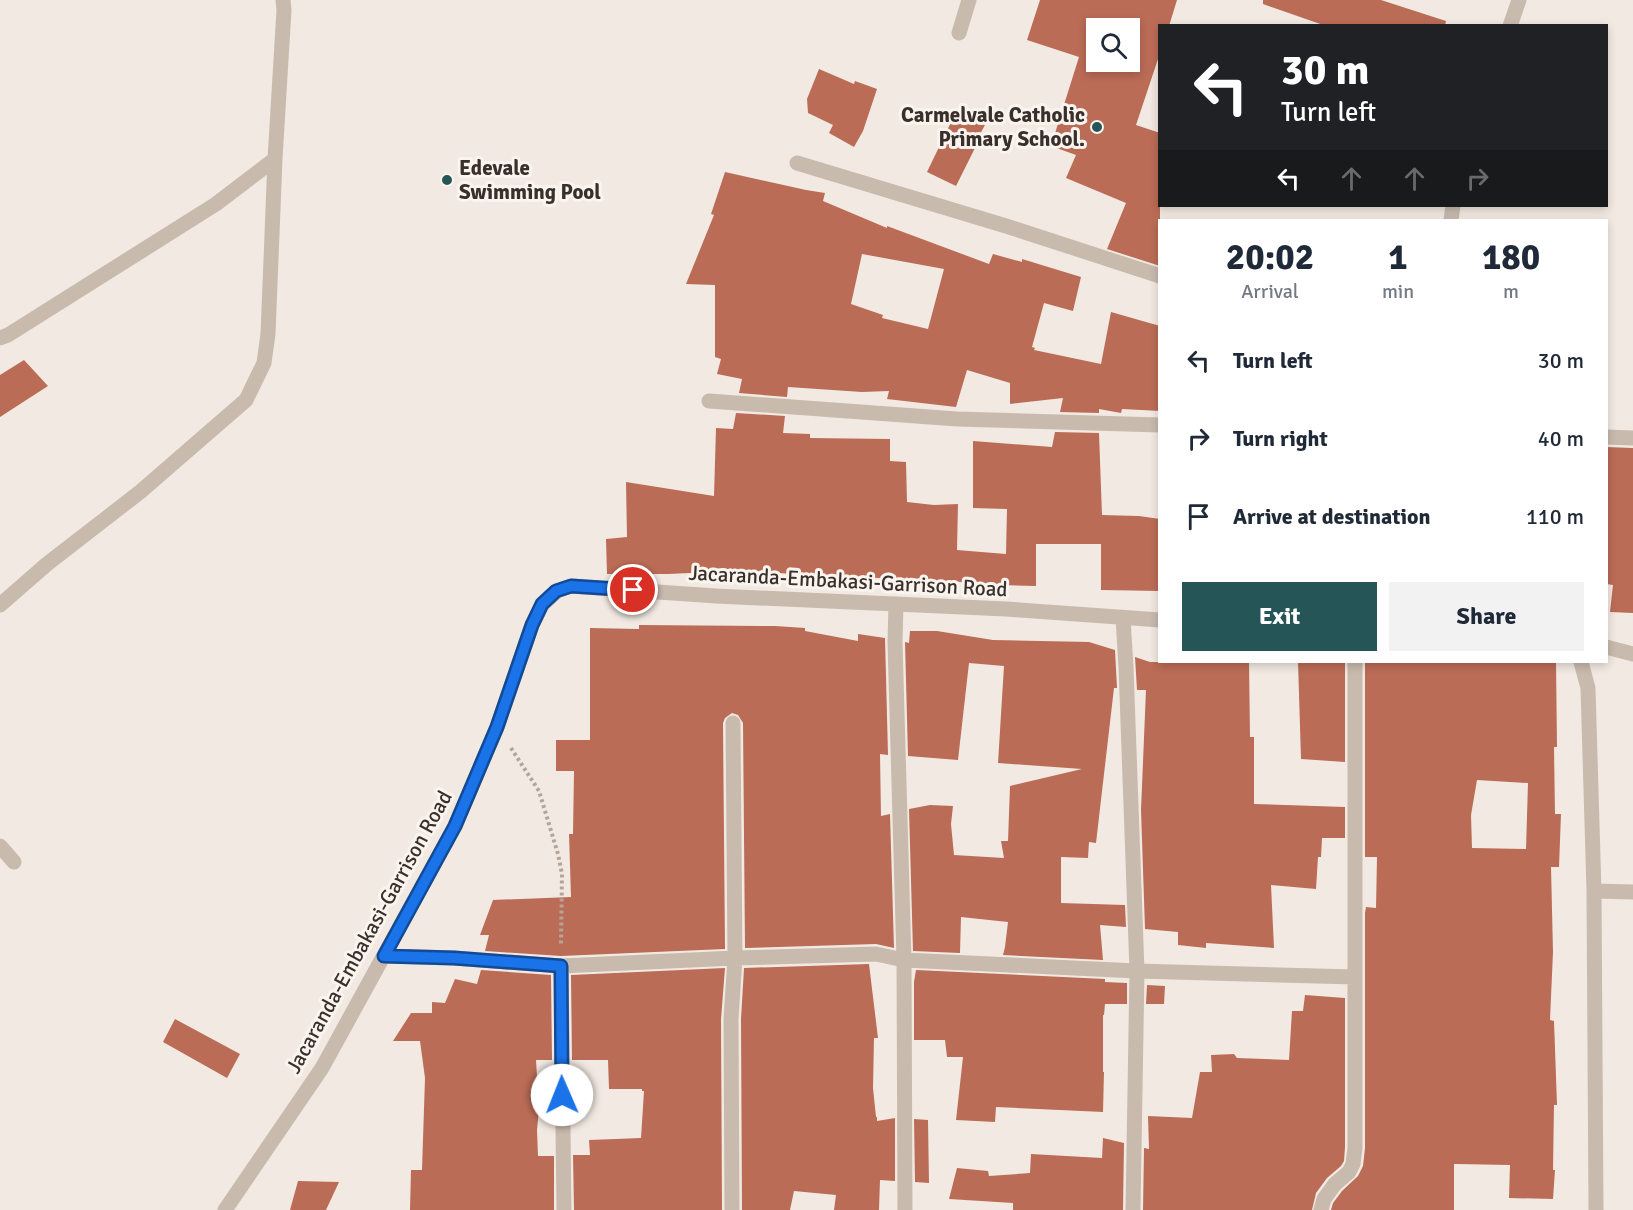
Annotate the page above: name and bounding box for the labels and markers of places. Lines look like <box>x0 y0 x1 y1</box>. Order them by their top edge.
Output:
place label: Carmelvale Catholic Primary School. <box>901 102 1085 152</box>
marker: Carmelvale Catholic Primary School. <box>1090 120 1104 134</box>
place label: Edevale Swimming Pool <box>459 155 601 205</box>
marker: Edevale Swimming Pool <box>440 173 454 187</box>
pin <box>607 564 658 615</box>

